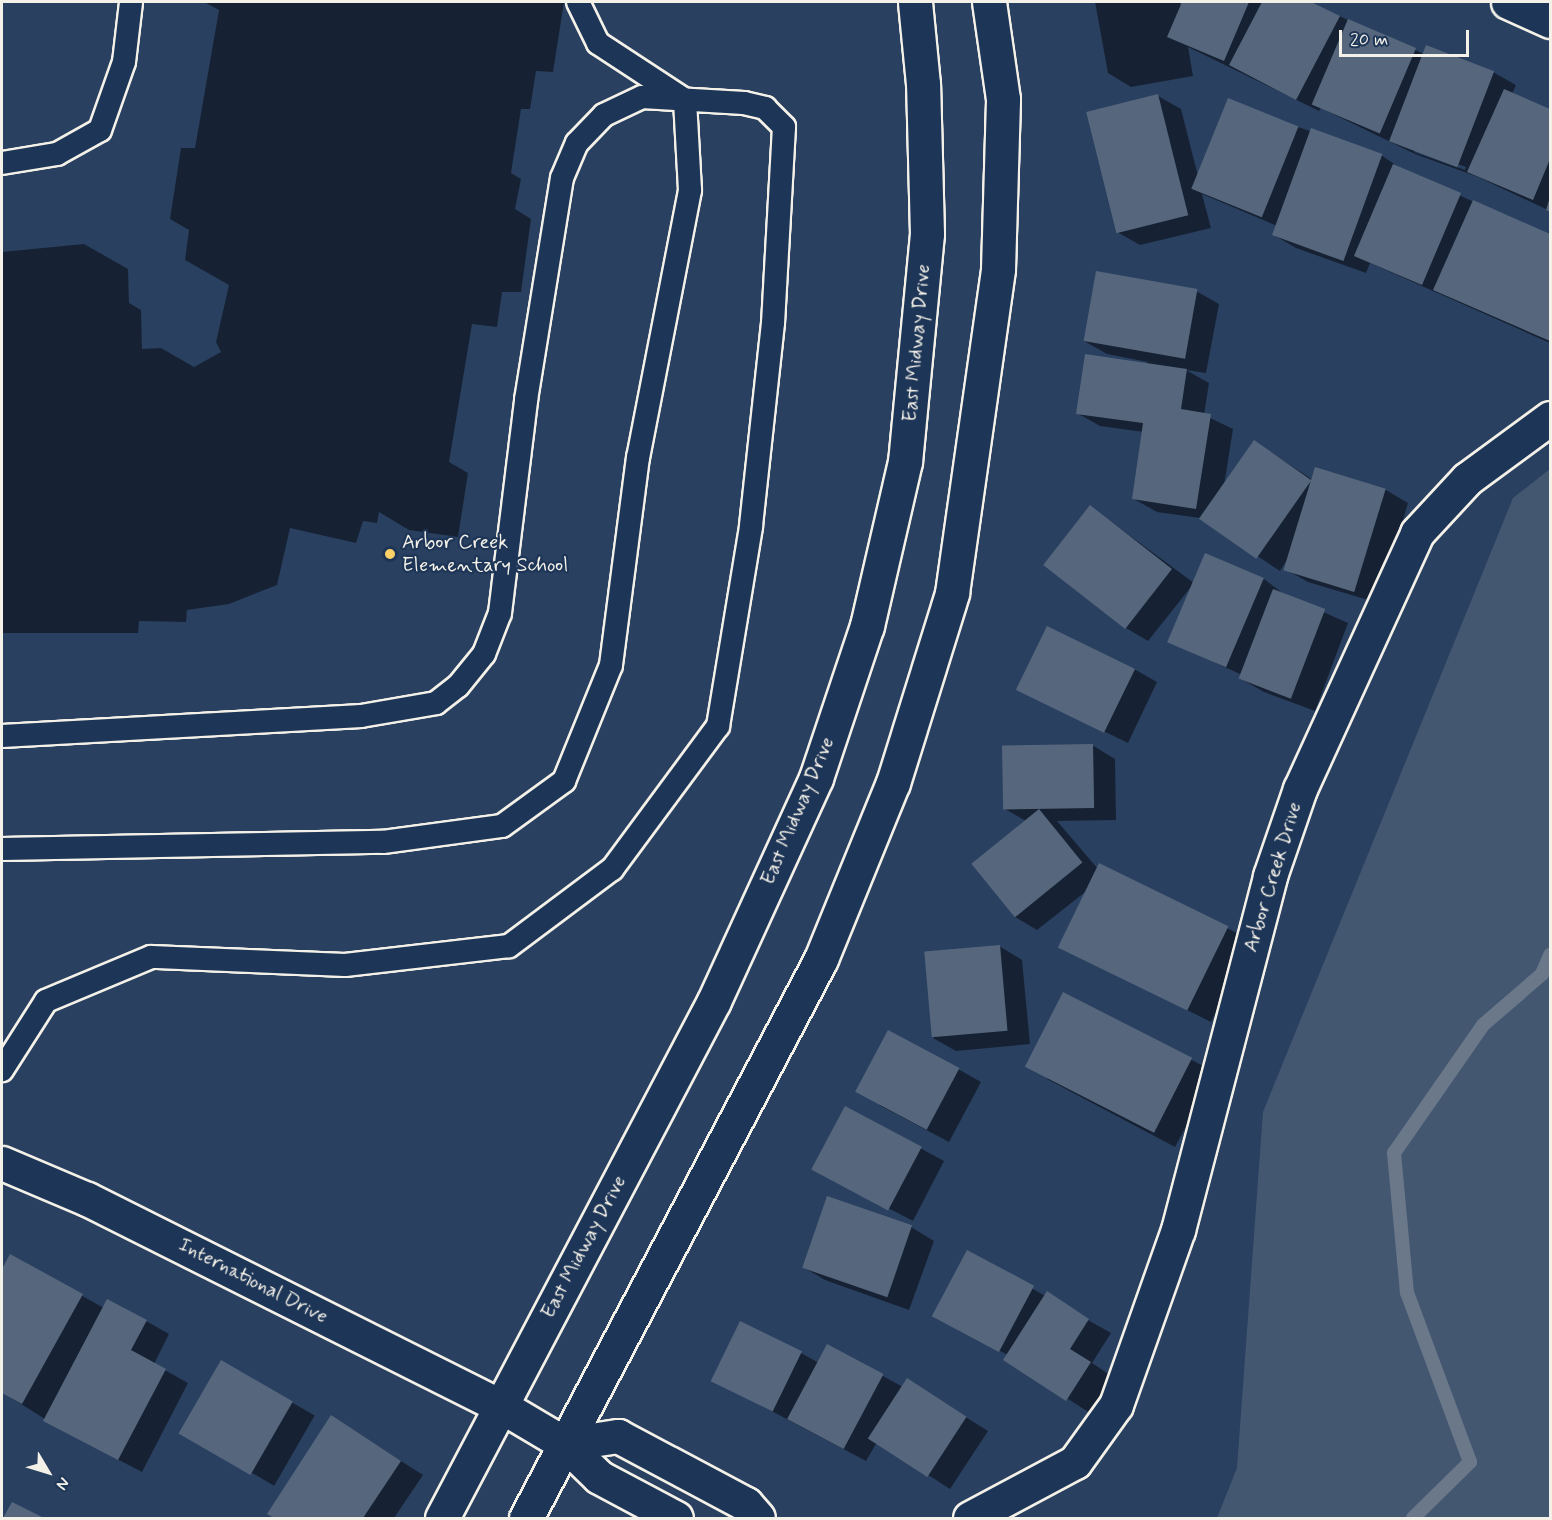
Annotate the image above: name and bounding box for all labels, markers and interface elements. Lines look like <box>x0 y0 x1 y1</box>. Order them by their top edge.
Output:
scale bar <box>1342 18 1472 56</box>
text: 20 m <box>1350 28 1388 52</box>
street label: East Midway Drive <box>898 264 936 422</box>
place label: Arbor Creek Elementary School <box>402 530 568 577</box>
marker: Arbor Creek Elementary School <box>383 547 397 561</box>
street label: East Midway Drive <box>756 734 840 888</box>
street label: Arbor Creek Drive <box>1239 799 1307 955</box>
street label: East Midway Drive <box>536 1172 632 1322</box>
street label: International Drive <box>175 1233 331 1329</box>
north arrow <box>18 1442 78 1502</box>
text: N <box>51 1473 74 1494</box>

